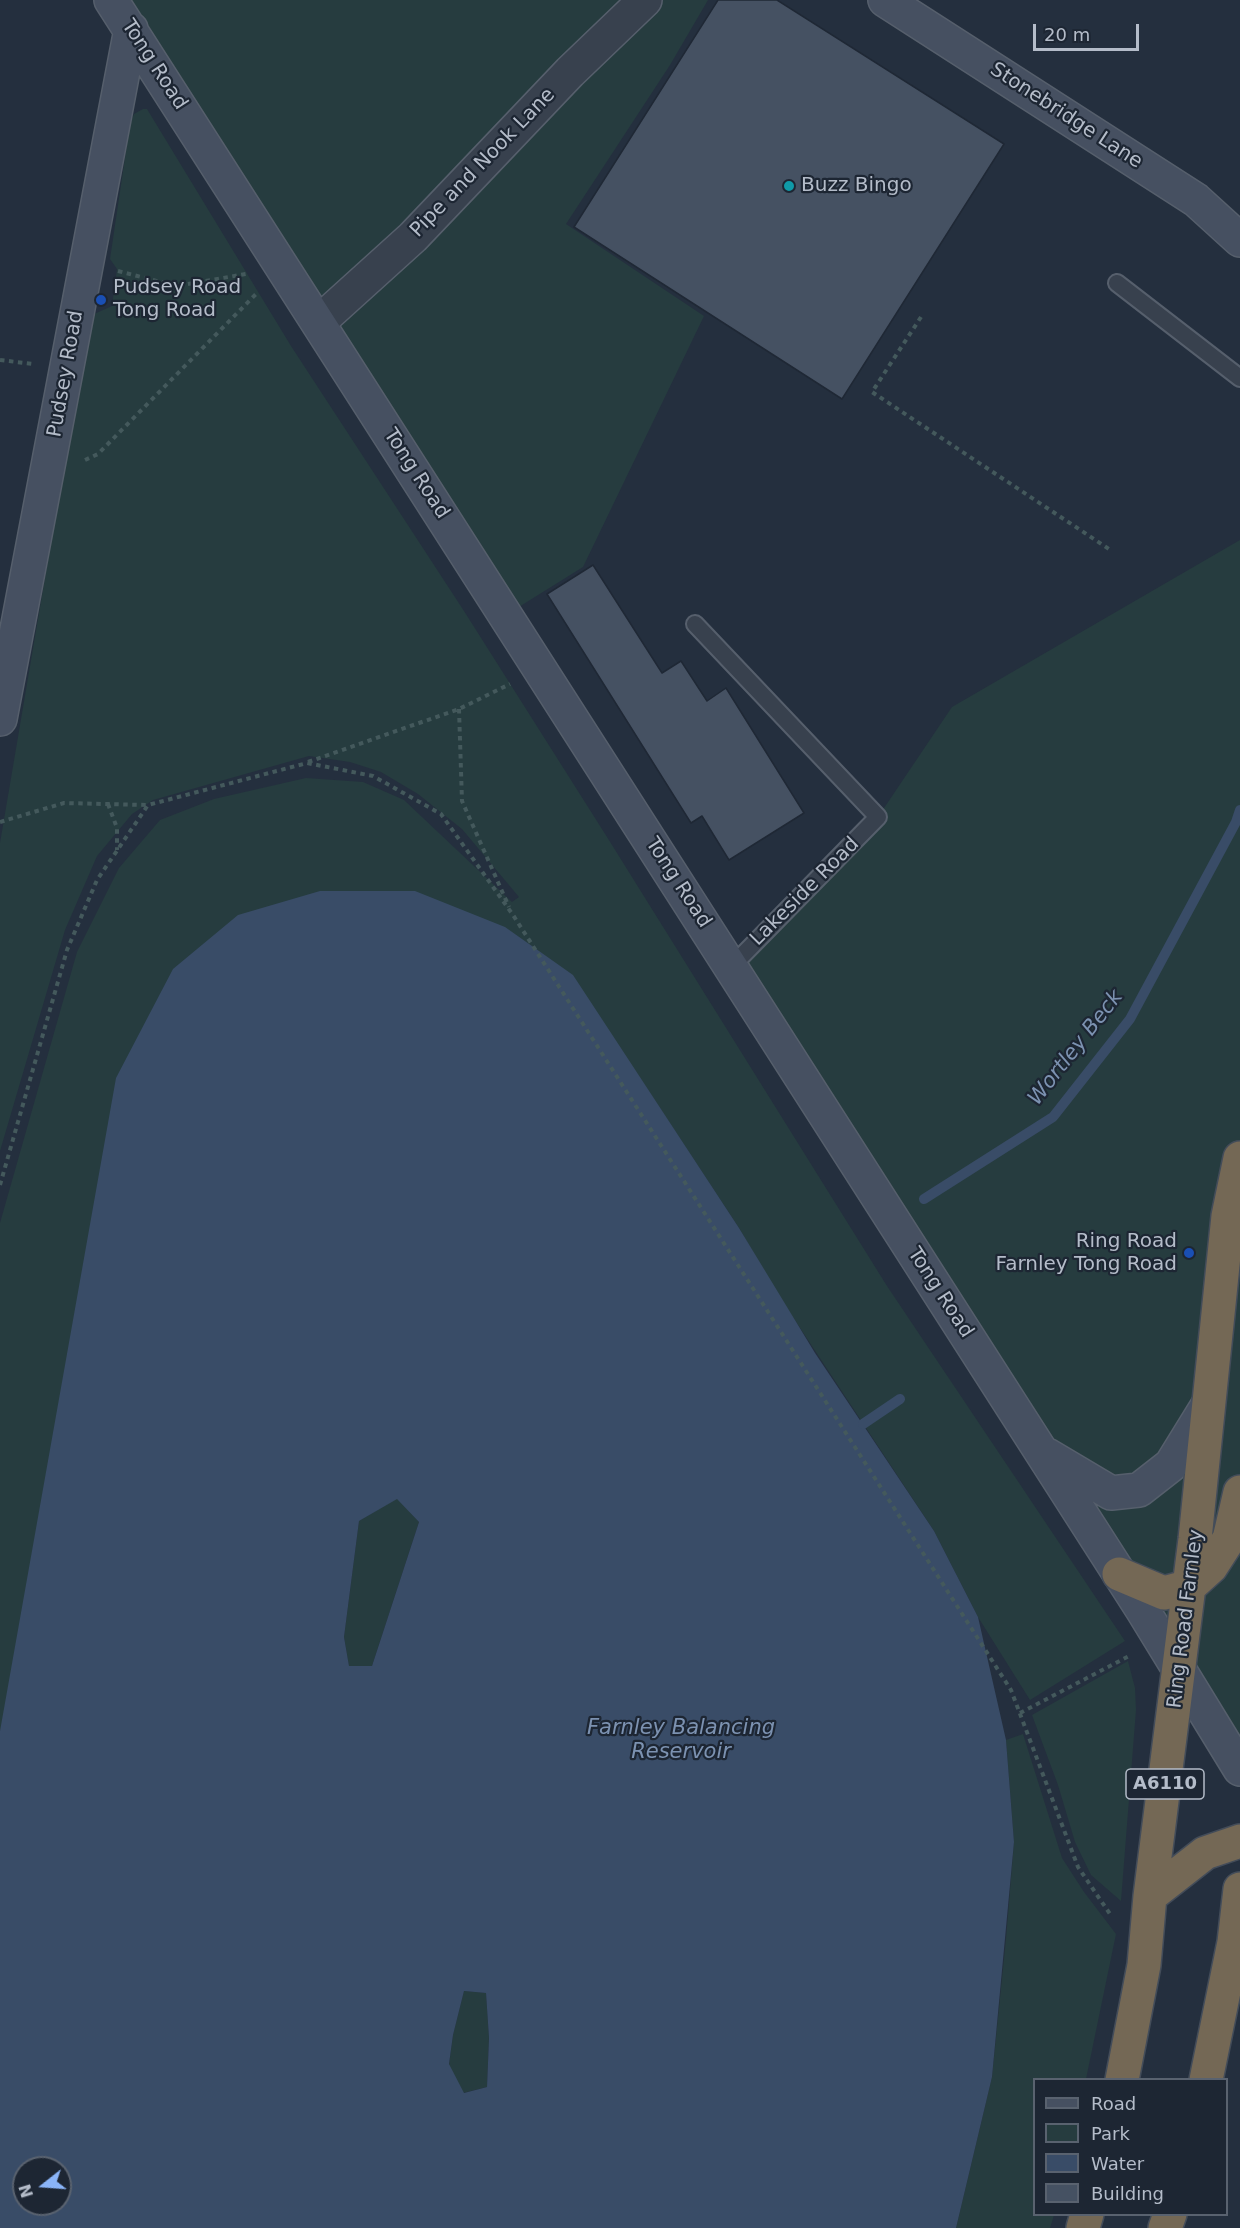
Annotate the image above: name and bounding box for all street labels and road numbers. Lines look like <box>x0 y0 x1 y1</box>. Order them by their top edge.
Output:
street label: Tong Road <box>116 15 192 115</box>
street label: Stonebridge Lane <box>985 58 1147 174</box>
street label: Pipe and Nook Lane <box>406 83 560 243</box>
street label: Pudsey Road <box>43 309 89 439</box>
street label: Tong Road <box>378 424 454 524</box>
street label: Tong Road <box>640 833 716 933</box>
street label: Lakeside Road <box>746 833 864 951</box>
street label: Tong Road <box>902 1243 978 1343</box>
street label: Ring Road Farnley <box>1163 1528 1209 1710</box>
road number: A6110 <box>1126 1769 1204 1799</box>

